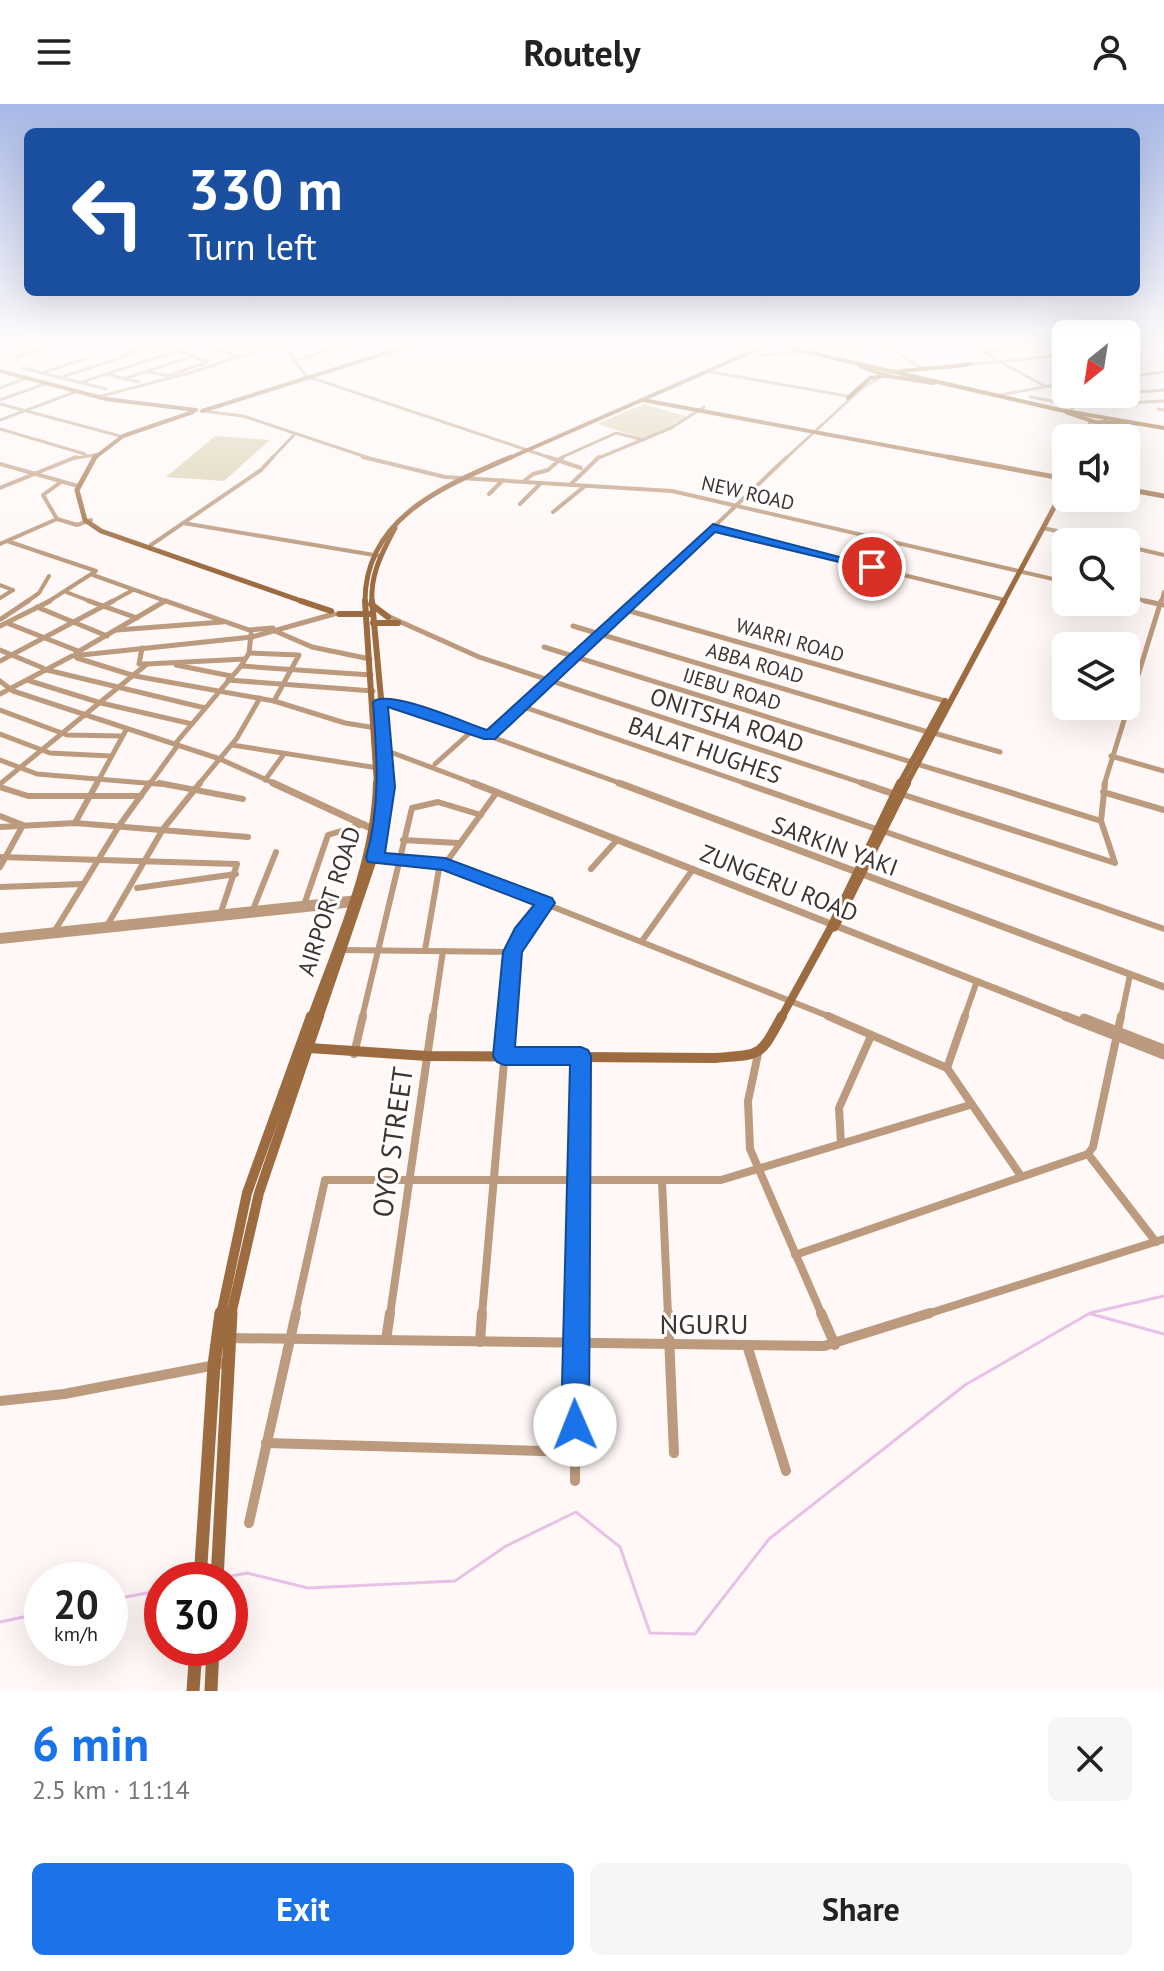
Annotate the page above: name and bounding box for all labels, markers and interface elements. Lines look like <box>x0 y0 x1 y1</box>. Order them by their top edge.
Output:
text: Routely <box>523 29 641 76</box>
icon: menu <box>32 30 76 74</box>
icon: person <box>1088 30 1132 74</box>
text: 330 m <box>188 153 343 225</box>
icon: left <box>56 160 160 264</box>
text: Turn left <box>188 223 317 270</box>
north arrow <box>1052 320 1140 408</box>
map controls <box>1052 320 1140 720</box>
button: sound <box>1052 424 1140 512</box>
street label: NEW ROAD <box>699 470 797 516</box>
button: search <box>1052 528 1140 616</box>
pin <box>838 533 906 601</box>
icon: arrive <box>850 545 894 589</box>
street label: WARRI ROAD <box>733 612 847 668</box>
button: layers <box>1052 632 1140 720</box>
street label: ABBA ROAD <box>703 637 807 689</box>
street label: IJEBU ROAD <box>680 662 784 716</box>
street label: ONITSHA ROAD <box>646 681 808 759</box>
street label: BALAT HUGHES <box>624 709 786 791</box>
street label: SARKIN YAKI <box>768 809 902 883</box>
street label: AIRPORT ROAD <box>290 822 368 980</box>
street label: ZUNGERU ROAD <box>696 837 862 929</box>
street label: OYO STREET <box>363 1064 421 1220</box>
street label: NGURU <box>659 1305 749 1342</box>
position arrow <box>533 1383 617 1467</box>
speed limit sign: 30 <box>144 1562 248 1666</box>
text: 20 <box>53 1578 99 1630</box>
text: km/h <box>54 1621 98 1647</box>
text: 6 min <box>32 1712 149 1774</box>
button: close <box>1048 1717 1132 1801</box>
text: 2.5 km · 11:14 <box>32 1773 190 1806</box>
button: Exit <box>32 1863 574 1955</box>
button: Share <box>590 1863 1132 1955</box>

